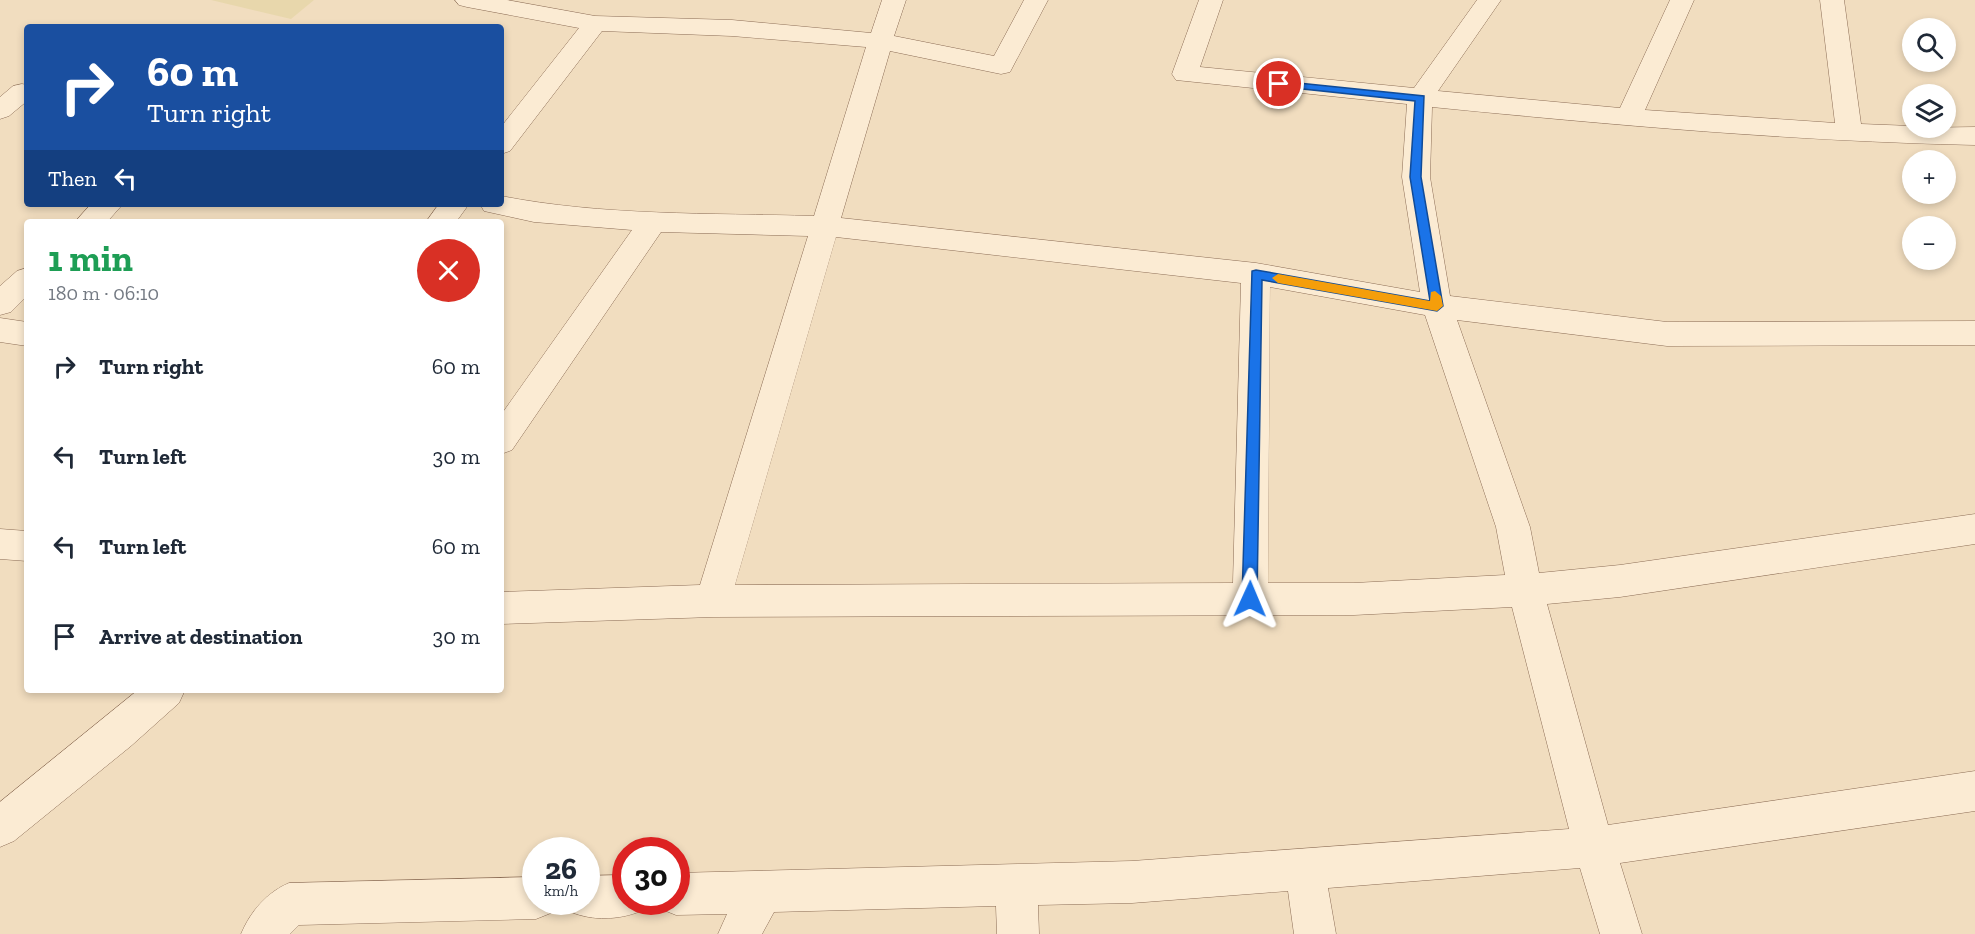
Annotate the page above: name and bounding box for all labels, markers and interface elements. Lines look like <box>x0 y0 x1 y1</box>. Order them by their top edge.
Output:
map controls <box>1902 18 1956 270</box>
button: search <box>1902 18 1956 72</box>
text: 60 m <box>147 46 238 97</box>
icon: right <box>48 48 126 126</box>
pin <box>1253 58 1304 109</box>
icon: arrive <box>1262 67 1295 100</box>
button: layers <box>1902 84 1956 138</box>
text: Turn right <box>147 97 271 129</box>
button: + <box>1902 150 1956 204</box>
icon: left <box>109 162 142 195</box>
text: Then <box>48 165 97 192</box>
button: − <box>1902 216 1956 270</box>
text: 1 min <box>48 237 133 280</box>
button: close <box>417 239 480 302</box>
text: 180 m · 06:10 <box>48 281 159 305</box>
icon: right <box>48 350 81 383</box>
text: Turn right <box>99 353 203 380</box>
text: 60 m <box>432 353 480 380</box>
icon: left <box>48 440 81 473</box>
text: Turn left <box>99 443 186 470</box>
text: 30 m <box>433 443 480 470</box>
icon: left <box>48 530 81 563</box>
text: Turn left <box>99 533 186 560</box>
text: 60 m <box>432 533 480 560</box>
position arrow <box>1218 567 1282 631</box>
icon: arrive <box>48 620 81 653</box>
text: Arrive at destination <box>99 623 302 650</box>
text: 30 m <box>433 623 480 650</box>
speed limit sign: 30 <box>612 837 690 915</box>
text: 26 <box>545 851 577 887</box>
text: km/h <box>544 882 578 900</box>

